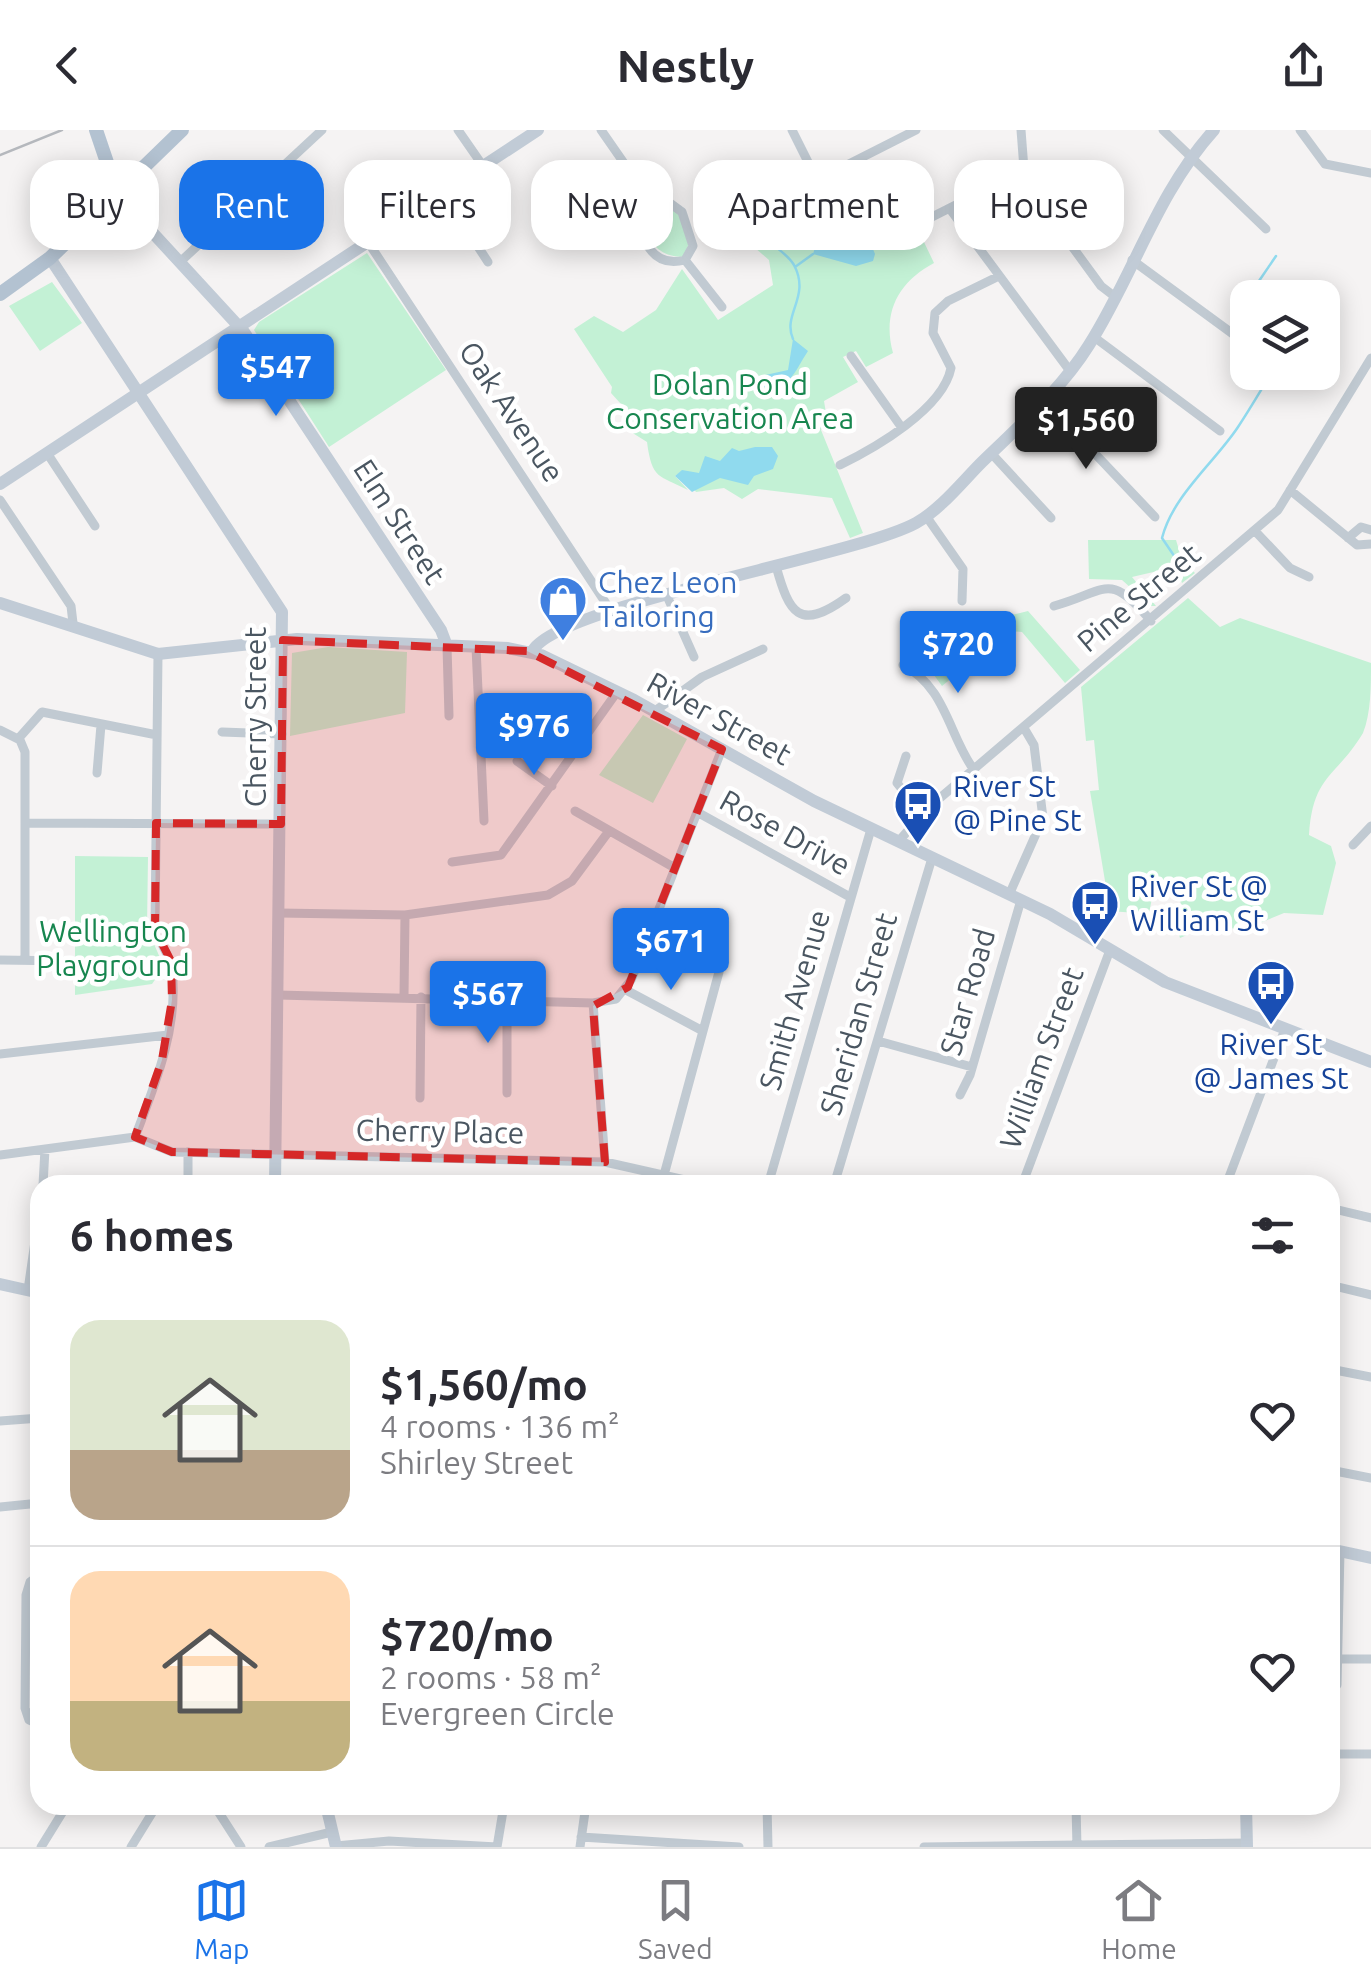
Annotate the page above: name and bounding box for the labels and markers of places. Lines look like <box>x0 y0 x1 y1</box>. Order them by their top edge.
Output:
pin: $547 <box>217 334 335 419</box>
pin: $1,560 <box>1005 387 1167 472</box>
place label: Chez Leon Tailoring <box>598 565 737 633</box>
shop icon: Chez Leon Tailoring <box>537 574 589 642</box>
pin: $720 <box>899 611 1017 696</box>
pin: $976 <box>475 693 593 778</box>
place label: River St @ Pine St <box>953 769 1082 837</box>
bus stop icon: River St @ Pine St <box>892 778 944 846</box>
place label: River St @ William St <box>1130 869 1268 937</box>
bus stop icon: River St @ William St <box>1069 878 1121 946</box>
pin: $671 <box>612 908 730 993</box>
bus stop icon: River St @ James St <box>1245 958 1297 1026</box>
pin: $567 <box>429 961 547 1046</box>
place label: River St @ James St <box>1193 1027 1349 1095</box>

